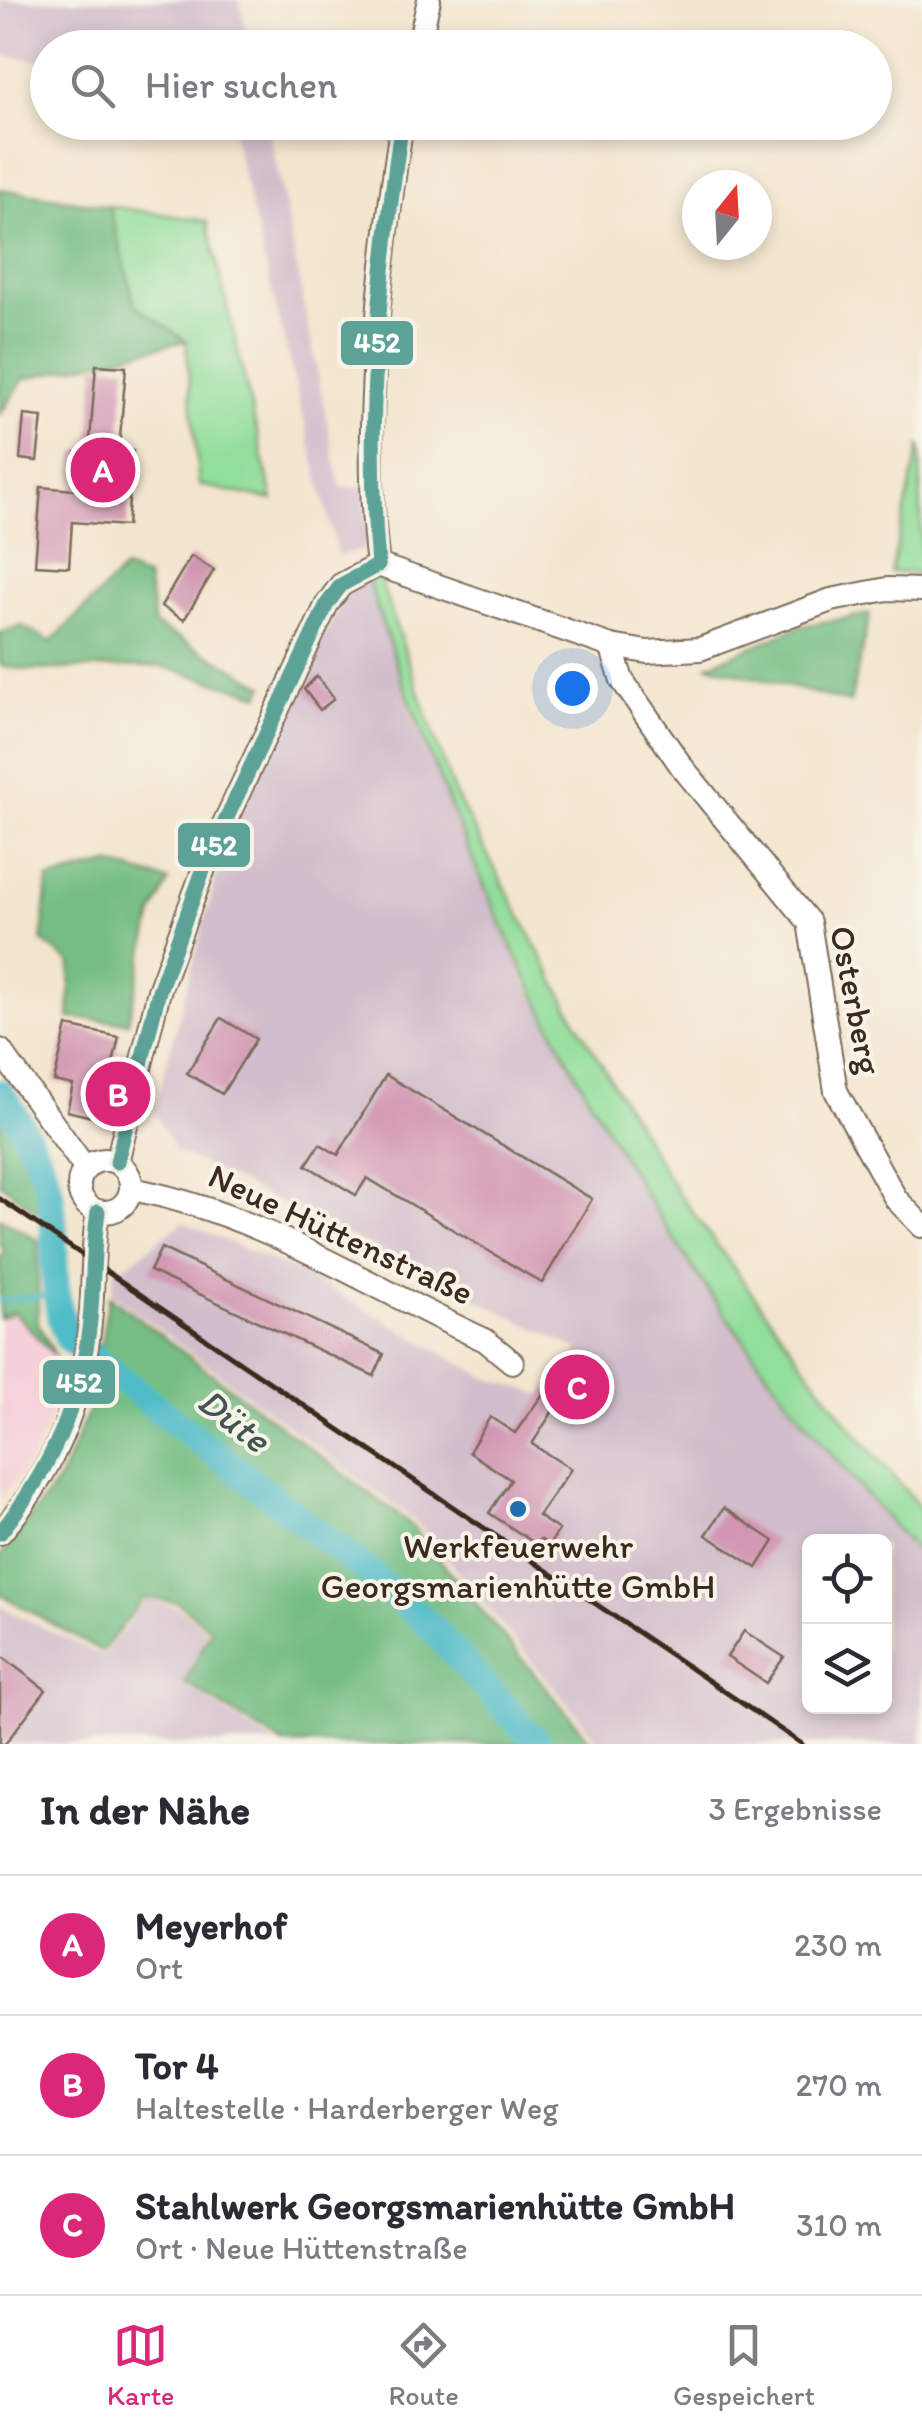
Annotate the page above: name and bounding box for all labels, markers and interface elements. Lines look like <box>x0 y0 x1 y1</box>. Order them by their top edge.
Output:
search box <box>30 30 892 140</box>
icon: search <box>65 58 120 113</box>
text: Hier suchen <box>145 62 337 108</box>
north arrow <box>682 170 772 260</box>
line badge: 452 <box>339 319 415 367</box>
text: 452 <box>354 325 400 359</box>
pin: A <box>70 432 136 508</box>
your location <box>547 663 598 714</box>
line badge: 452 <box>176 821 252 869</box>
text: 452 <box>191 828 237 862</box>
street label: Osterberg <box>821 922 891 1078</box>
pin: B <box>86 1056 150 1132</box>
street label: Neue Hüttenstraße <box>202 1154 480 1314</box>
pin: C <box>544 1350 610 1424</box>
line badge: 452 <box>41 1358 117 1406</box>
text: 452 <box>56 1365 102 1399</box>
water label: Düte <box>189 1378 281 1463</box>
marker: Werkfeuerwehr Georgsmarienhütte GmbH <box>507 1498 529 1520</box>
place label: Werkfeuerwehr Georgsmarienhütte GmbH <box>321 1525 715 1607</box>
map controls <box>802 1534 892 1714</box>
button: locate <box>802 1534 892 1624</box>
button: layers <box>802 1624 892 1714</box>
text: In der Nähe <box>40 1784 250 1835</box>
text: 3 Ergebnisse <box>709 1790 882 1828</box>
text: Meyerhof <box>135 1903 287 1949</box>
text: A <box>62 1926 83 1964</box>
text: 230 m <box>794 1926 882 1964</box>
text: Ort <box>135 1949 183 1987</box>
text: Tor 4 <box>135 2043 219 2089</box>
text: B <box>62 2066 83 2104</box>
text: 270 m <box>795 2066 882 2104</box>
text: Haltestelle · Harderberger Weg <box>135 2089 558 2127</box>
text: Stahlwerk Georgsmarienhütte GmbH <box>135 2183 735 2229</box>
text: C <box>62 2206 83 2244</box>
text: 310 m <box>796 2206 882 2244</box>
text: Ort · Neue Hüttenstraße <box>135 2229 468 2267</box>
tab: Karte <box>107 2318 174 2412</box>
tab: Route <box>388 2318 459 2412</box>
tab: Gespeichert <box>673 2318 815 2412</box>

